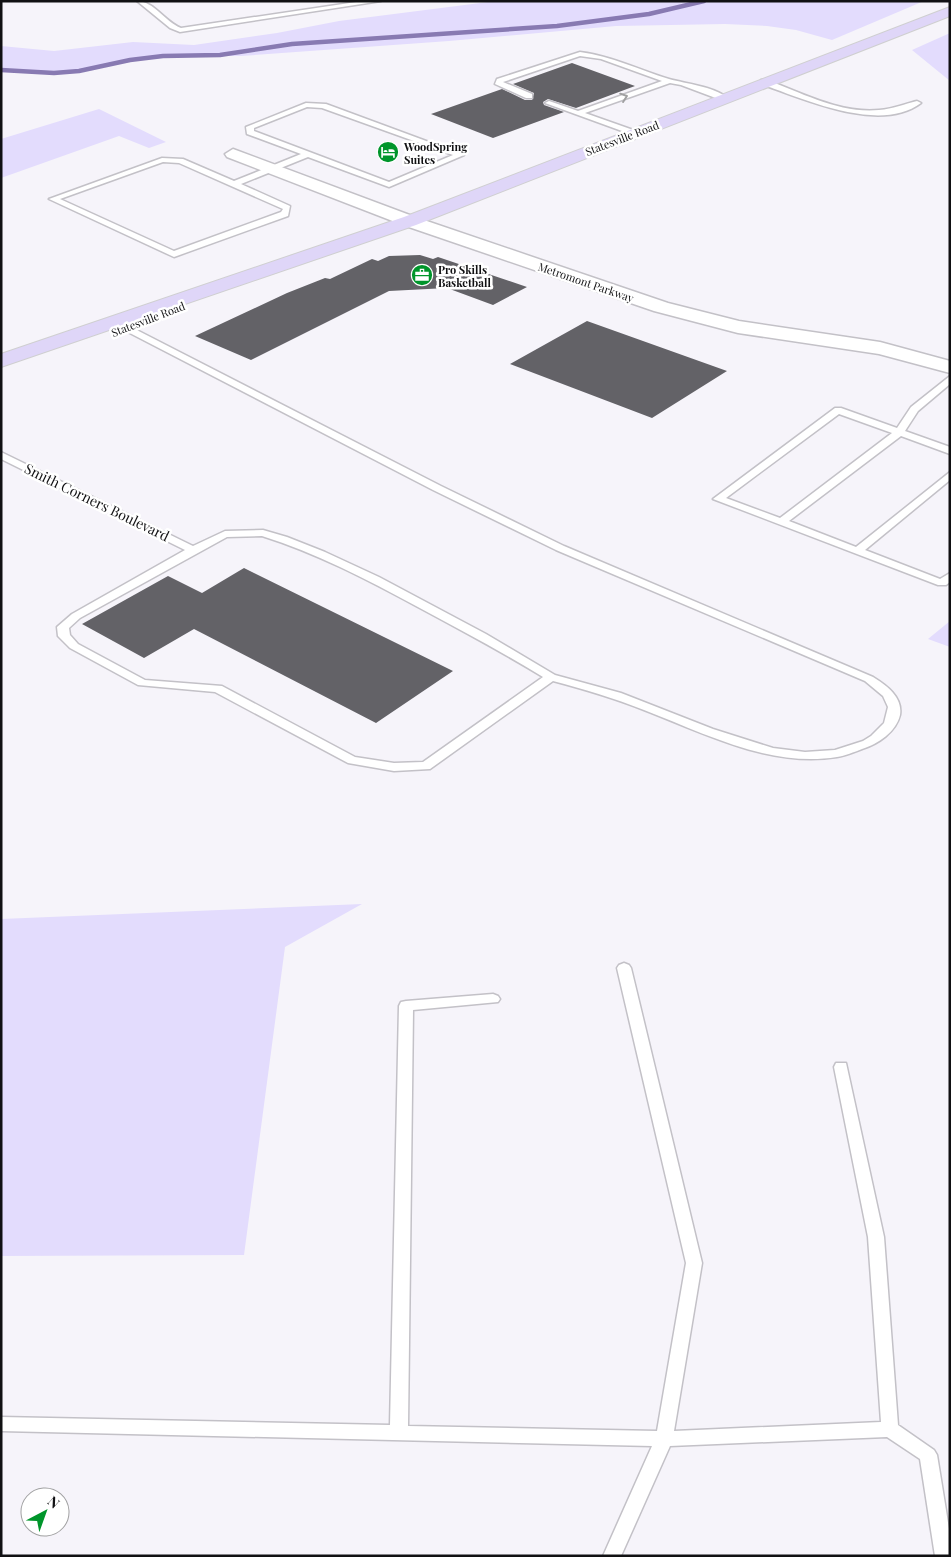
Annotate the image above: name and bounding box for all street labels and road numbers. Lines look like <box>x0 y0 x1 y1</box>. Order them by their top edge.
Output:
street label: Statesville Road <box>583 117 662 159</box>
street label: Metromont Parkway <box>536 259 636 306</box>
street label: Statesville Road <box>109 298 188 340</box>
street label: Smith Corners Boulevard <box>21 459 173 545</box>

